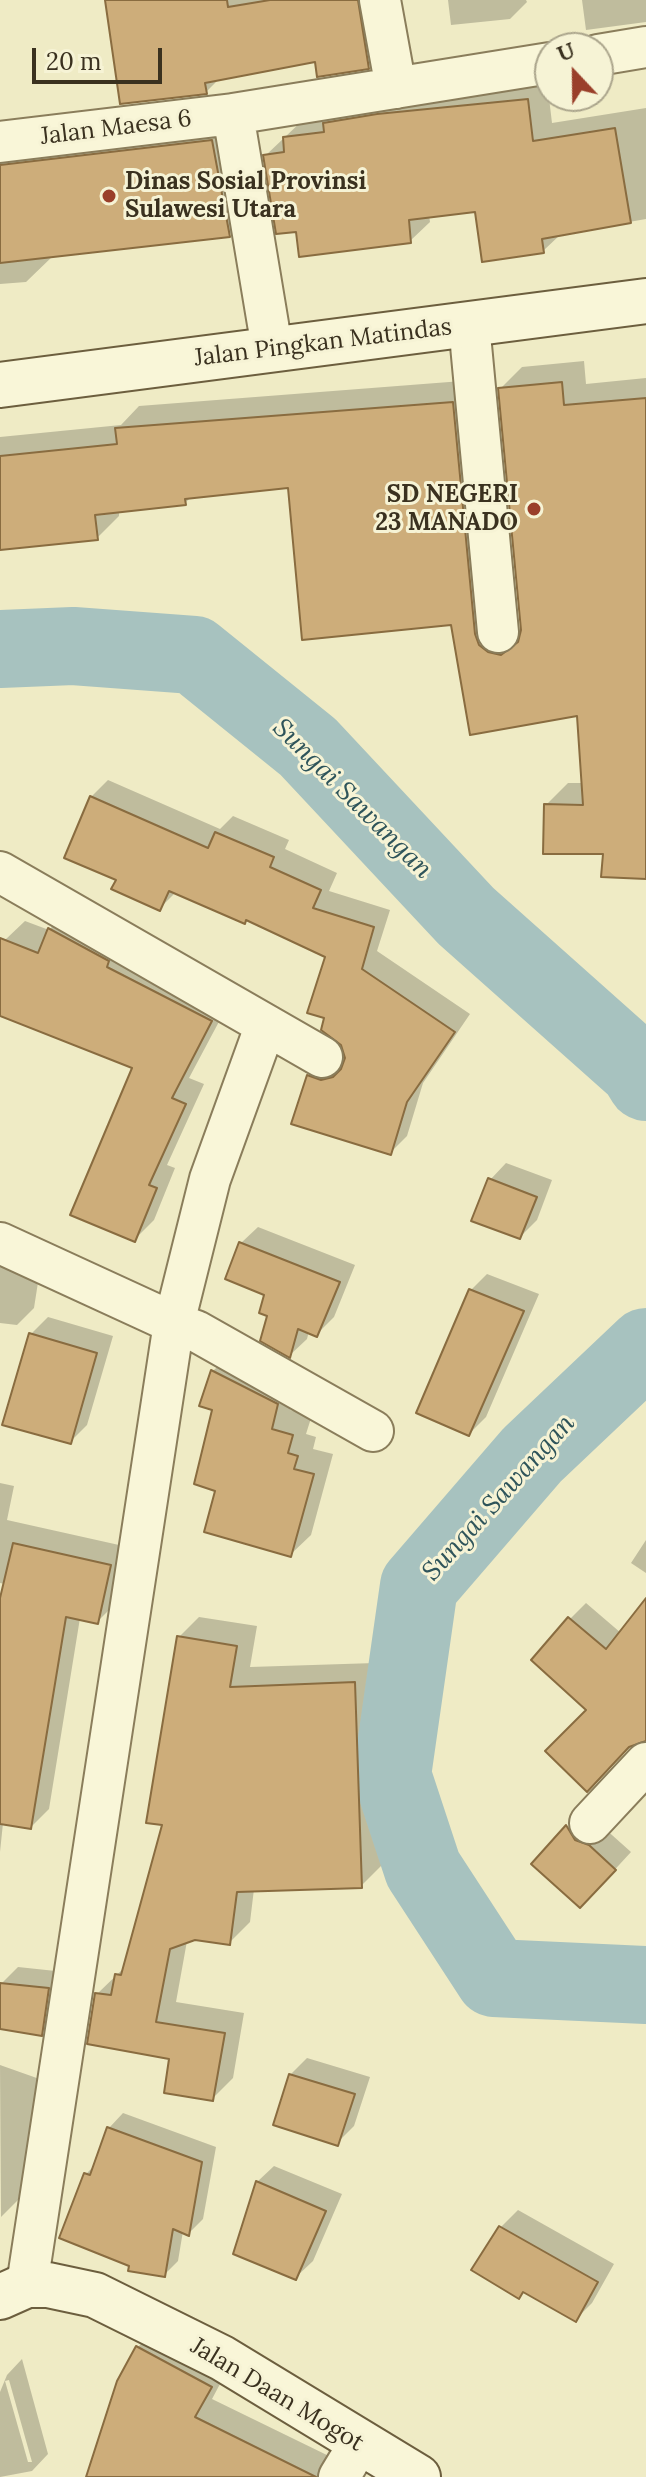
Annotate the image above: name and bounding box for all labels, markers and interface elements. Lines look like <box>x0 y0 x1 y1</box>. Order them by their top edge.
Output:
scale bar <box>36 32 166 82</box>
north arrow <box>534 32 614 112</box>
text: U <box>553 35 579 68</box>
text: 20 m <box>46 46 102 77</box>
street label: Jalan Maesa 6 <box>39 104 193 152</box>
place label: Dinas Sosial Provinsi Sulawesi Utara <box>125 168 366 224</box>
marker: Dinas Sosial Provinsi Sulawesi Utara <box>100 187 118 205</box>
street label: Jalan Pingkan Matindas <box>193 313 453 373</box>
place label: SD NEGERI 23 MANADO <box>375 481 518 537</box>
marker: SD NEGERI 23 MANADO <box>525 500 543 518</box>
water label: Sungai Sawangan <box>266 713 438 885</box>
water label: Sungai Sawangan <box>416 1408 582 1588</box>
street label: Jalan Daan Mogot <box>185 2332 369 2458</box>

